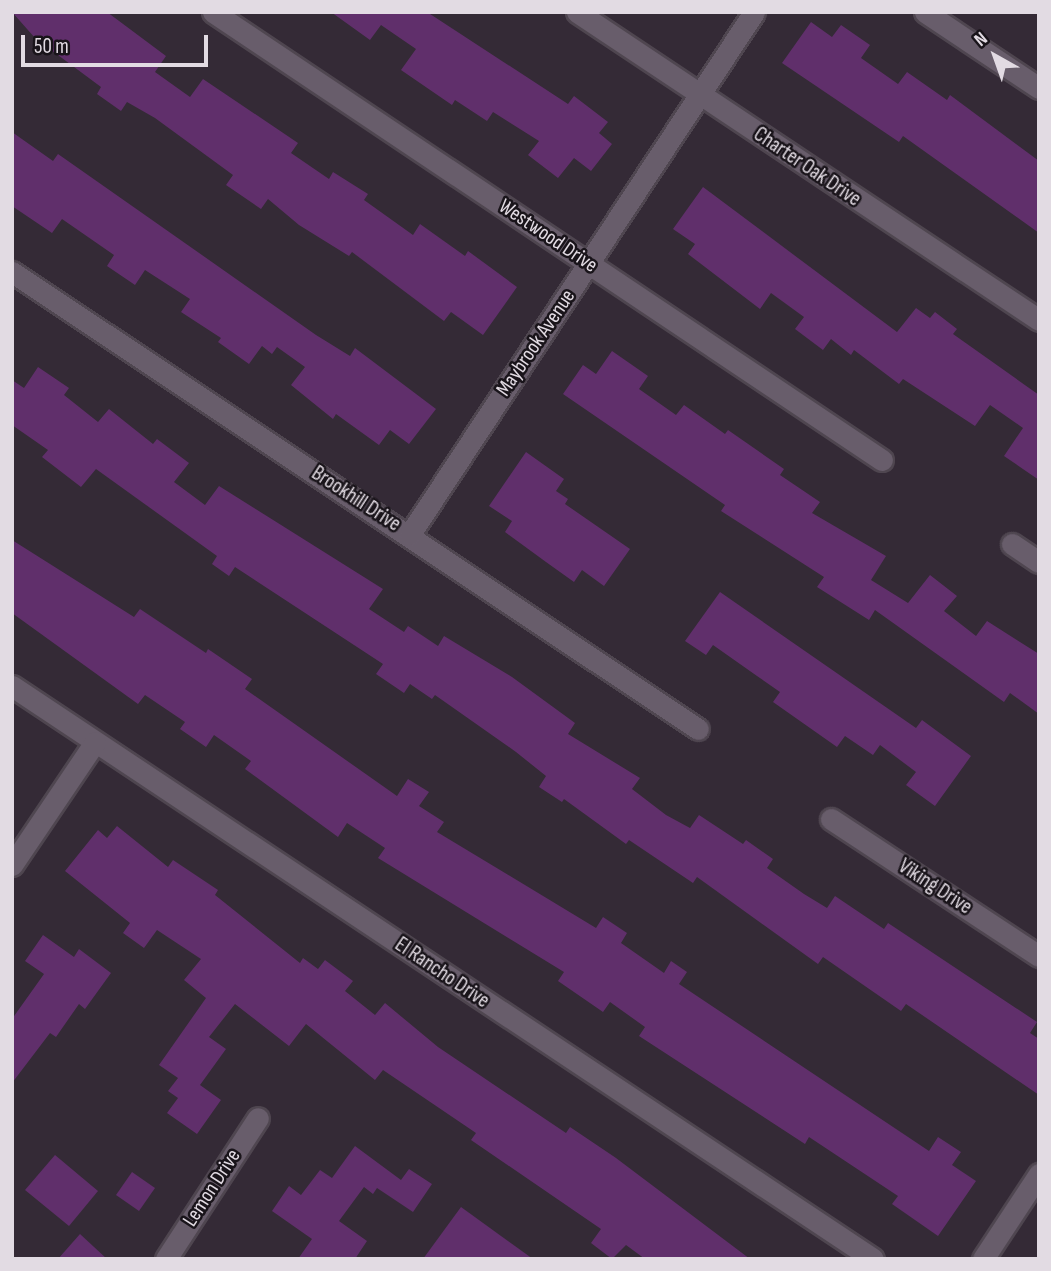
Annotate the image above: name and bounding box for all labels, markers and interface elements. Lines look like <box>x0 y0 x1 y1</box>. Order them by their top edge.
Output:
scale bar <box>24 21 212 65</box>
north arrow <box>960 21 1030 91</box>
text: N <box>970 27 992 52</box>
text: 50 m <box>34 34 69 59</box>
street label: Charter Oak Drive <box>749 122 865 212</box>
street label: Westwood Drive <box>494 194 602 278</box>
street label: Maybrook Avenue <box>491 285 581 401</box>
street label: Brookhill Drive <box>307 461 405 537</box>
street label: Viking Drive <box>893 854 977 920</box>
street label: El Rancho Drive <box>390 932 494 1014</box>
street label: Lemon Drive <box>178 1145 246 1231</box>

